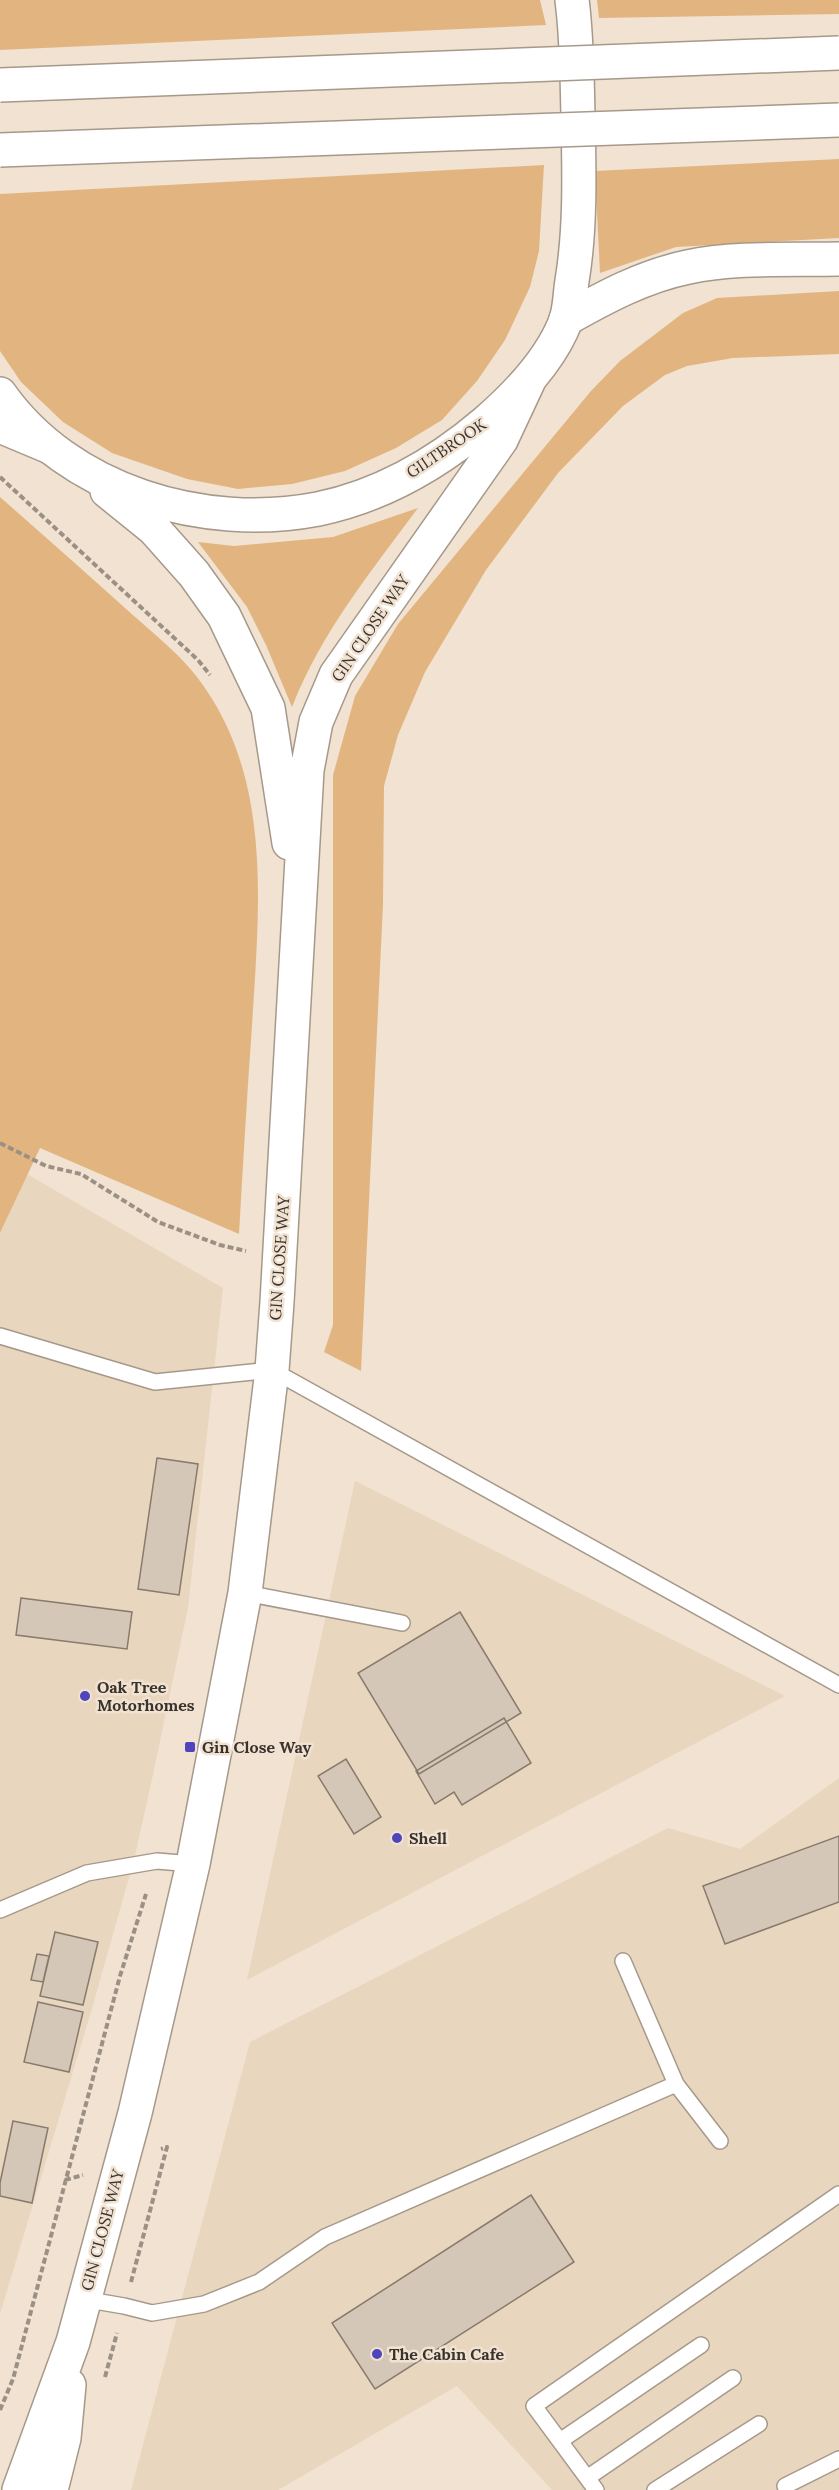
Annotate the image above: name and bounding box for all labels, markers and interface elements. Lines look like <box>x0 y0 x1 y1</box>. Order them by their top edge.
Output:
street label: GILTBROOK <box>402 414 490 482</box>
street label: GIN CLOSE WAY <box>327 570 414 685</box>
street label: GIN CLOSE WAY <box>265 1194 293 1321</box>
place label: Oak Tree Motorhomes <box>97 1677 195 1715</box>
marker: Oak Tree Motorhomes <box>78 1689 92 1703</box>
place label: Gin Close Way <box>202 1737 312 1757</box>
marker: Gin Close Way <box>183 1740 197 1754</box>
place label: Shell <box>409 1828 447 1848</box>
marker: Shell <box>390 1831 404 1845</box>
street label: GIN CLOSE WAY <box>76 2166 128 2293</box>
place label: The Cabin Cafe <box>389 2344 505 2364</box>
marker: The Cabin Cafe <box>370 2347 384 2361</box>

